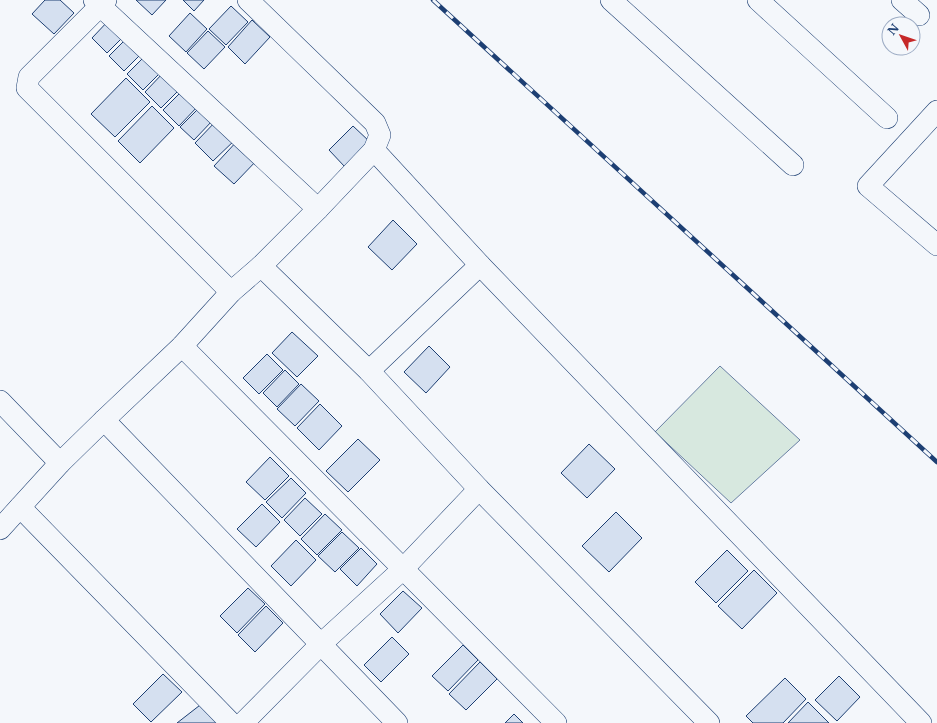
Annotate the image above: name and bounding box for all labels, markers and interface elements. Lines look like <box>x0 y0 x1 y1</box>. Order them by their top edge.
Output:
north arrow <box>881 16 921 56</box>
text: N <box>885 21 902 38</box>

